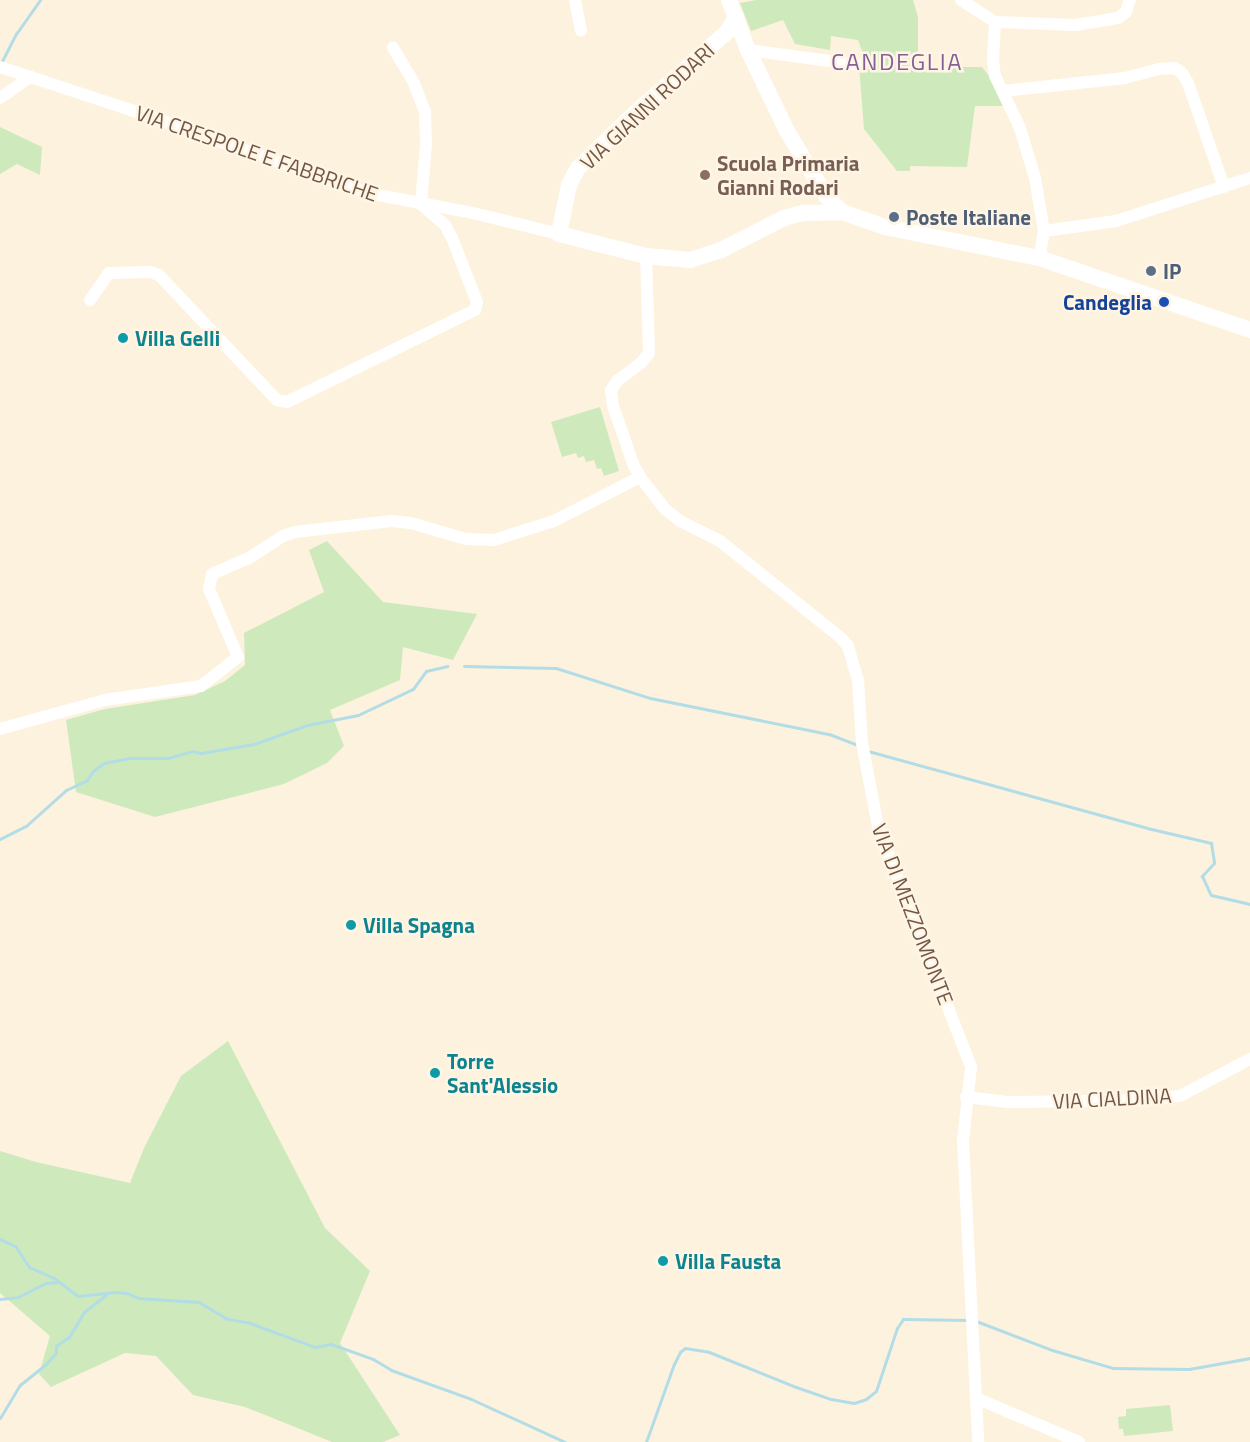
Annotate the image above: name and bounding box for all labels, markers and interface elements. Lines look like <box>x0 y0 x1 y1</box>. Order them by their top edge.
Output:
street label: VIA GIANNI RODARI <box>575 37 719 175</box>
district label: CANDEGLIA <box>831 48 963 76</box>
street label: VIA CRESPOLE E FABBRICHE <box>132 100 382 206</box>
place label: Scuola Primaria Gianni Rodari <box>717 150 860 200</box>
marker: Scuola Primaria Gianni Rodari <box>698 168 712 182</box>
place label: Poste Italiane <box>906 204 1031 230</box>
marker: Poste Italiane <box>887 210 901 224</box>
place label: IP <box>1163 258 1181 284</box>
marker: IP <box>1144 264 1158 278</box>
place label: Candeglia <box>1063 289 1152 315</box>
marker: Candeglia <box>1157 295 1171 309</box>
place label: Villa Gelli <box>135 325 220 351</box>
marker: Villa Gelli <box>116 331 130 345</box>
street label: VIA DI MEZZOMONTE <box>867 820 959 1008</box>
place label: Villa Spagna <box>363 912 475 938</box>
marker: Villa Spagna <box>344 918 358 932</box>
place label: Torre Sant'Alessio <box>447 1048 558 1098</box>
marker: Torre Sant'Alessio <box>428 1066 442 1080</box>
street label: VIA CIALDINA <box>1052 1082 1172 1114</box>
place label: Villa Fausta <box>675 1248 781 1274</box>
marker: Villa Fausta <box>656 1254 670 1268</box>

